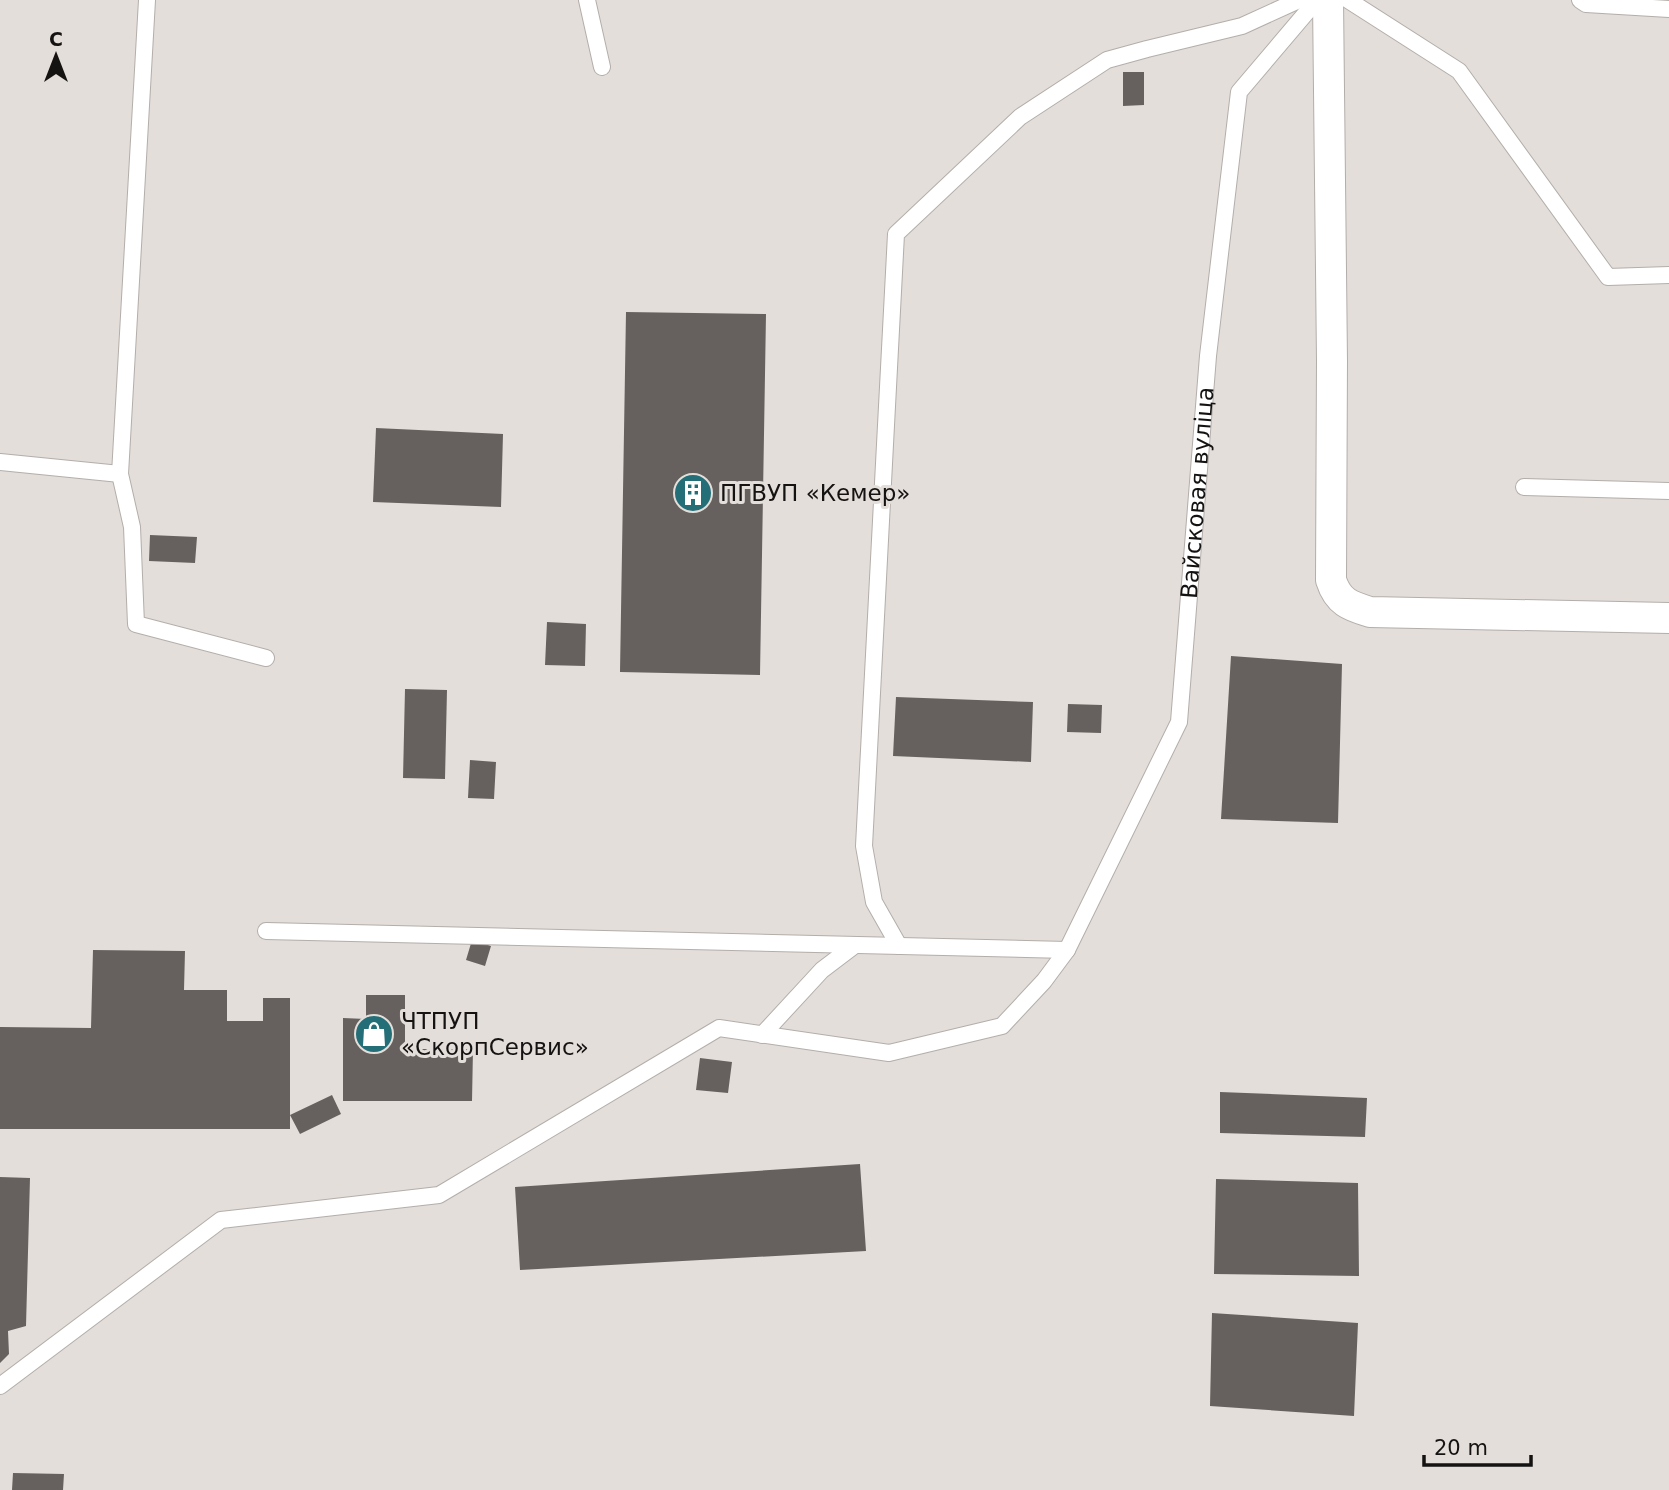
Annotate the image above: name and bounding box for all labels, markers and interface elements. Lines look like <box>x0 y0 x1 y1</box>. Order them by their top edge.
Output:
north arrow <box>21 21 91 91</box>
text: С <box>49 28 63 50</box>
street label: Вайсковая вуліца <box>1176 386 1219 600</box>
building icon: ПГВУП «Кемер» <box>672 472 714 514</box>
place label: ПГВУП «Кемер» <box>720 480 910 506</box>
place label: ЧТПУП «СкорпСервис» <box>401 1008 589 1060</box>
shop icon: ЧТПУП «СкорпСервис» <box>353 1013 395 1055</box>
scale bar <box>1424 1424 1531 1468</box>
text: 20 m <box>1434 1436 1488 1460</box>

